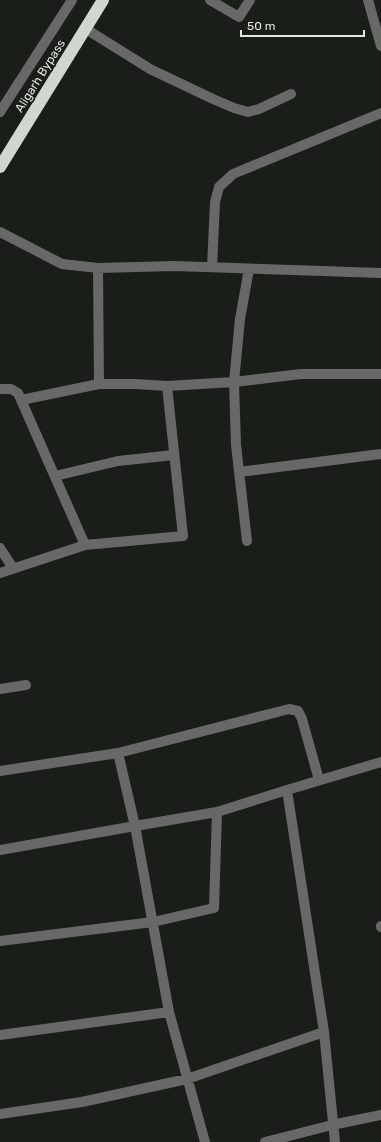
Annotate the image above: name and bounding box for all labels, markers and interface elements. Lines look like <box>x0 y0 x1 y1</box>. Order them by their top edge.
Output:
scale bar <box>241 12 364 38</box>
text: 50 m <box>247 19 275 33</box>
street label: Aligarh Bypass <box>12 37 68 115</box>

